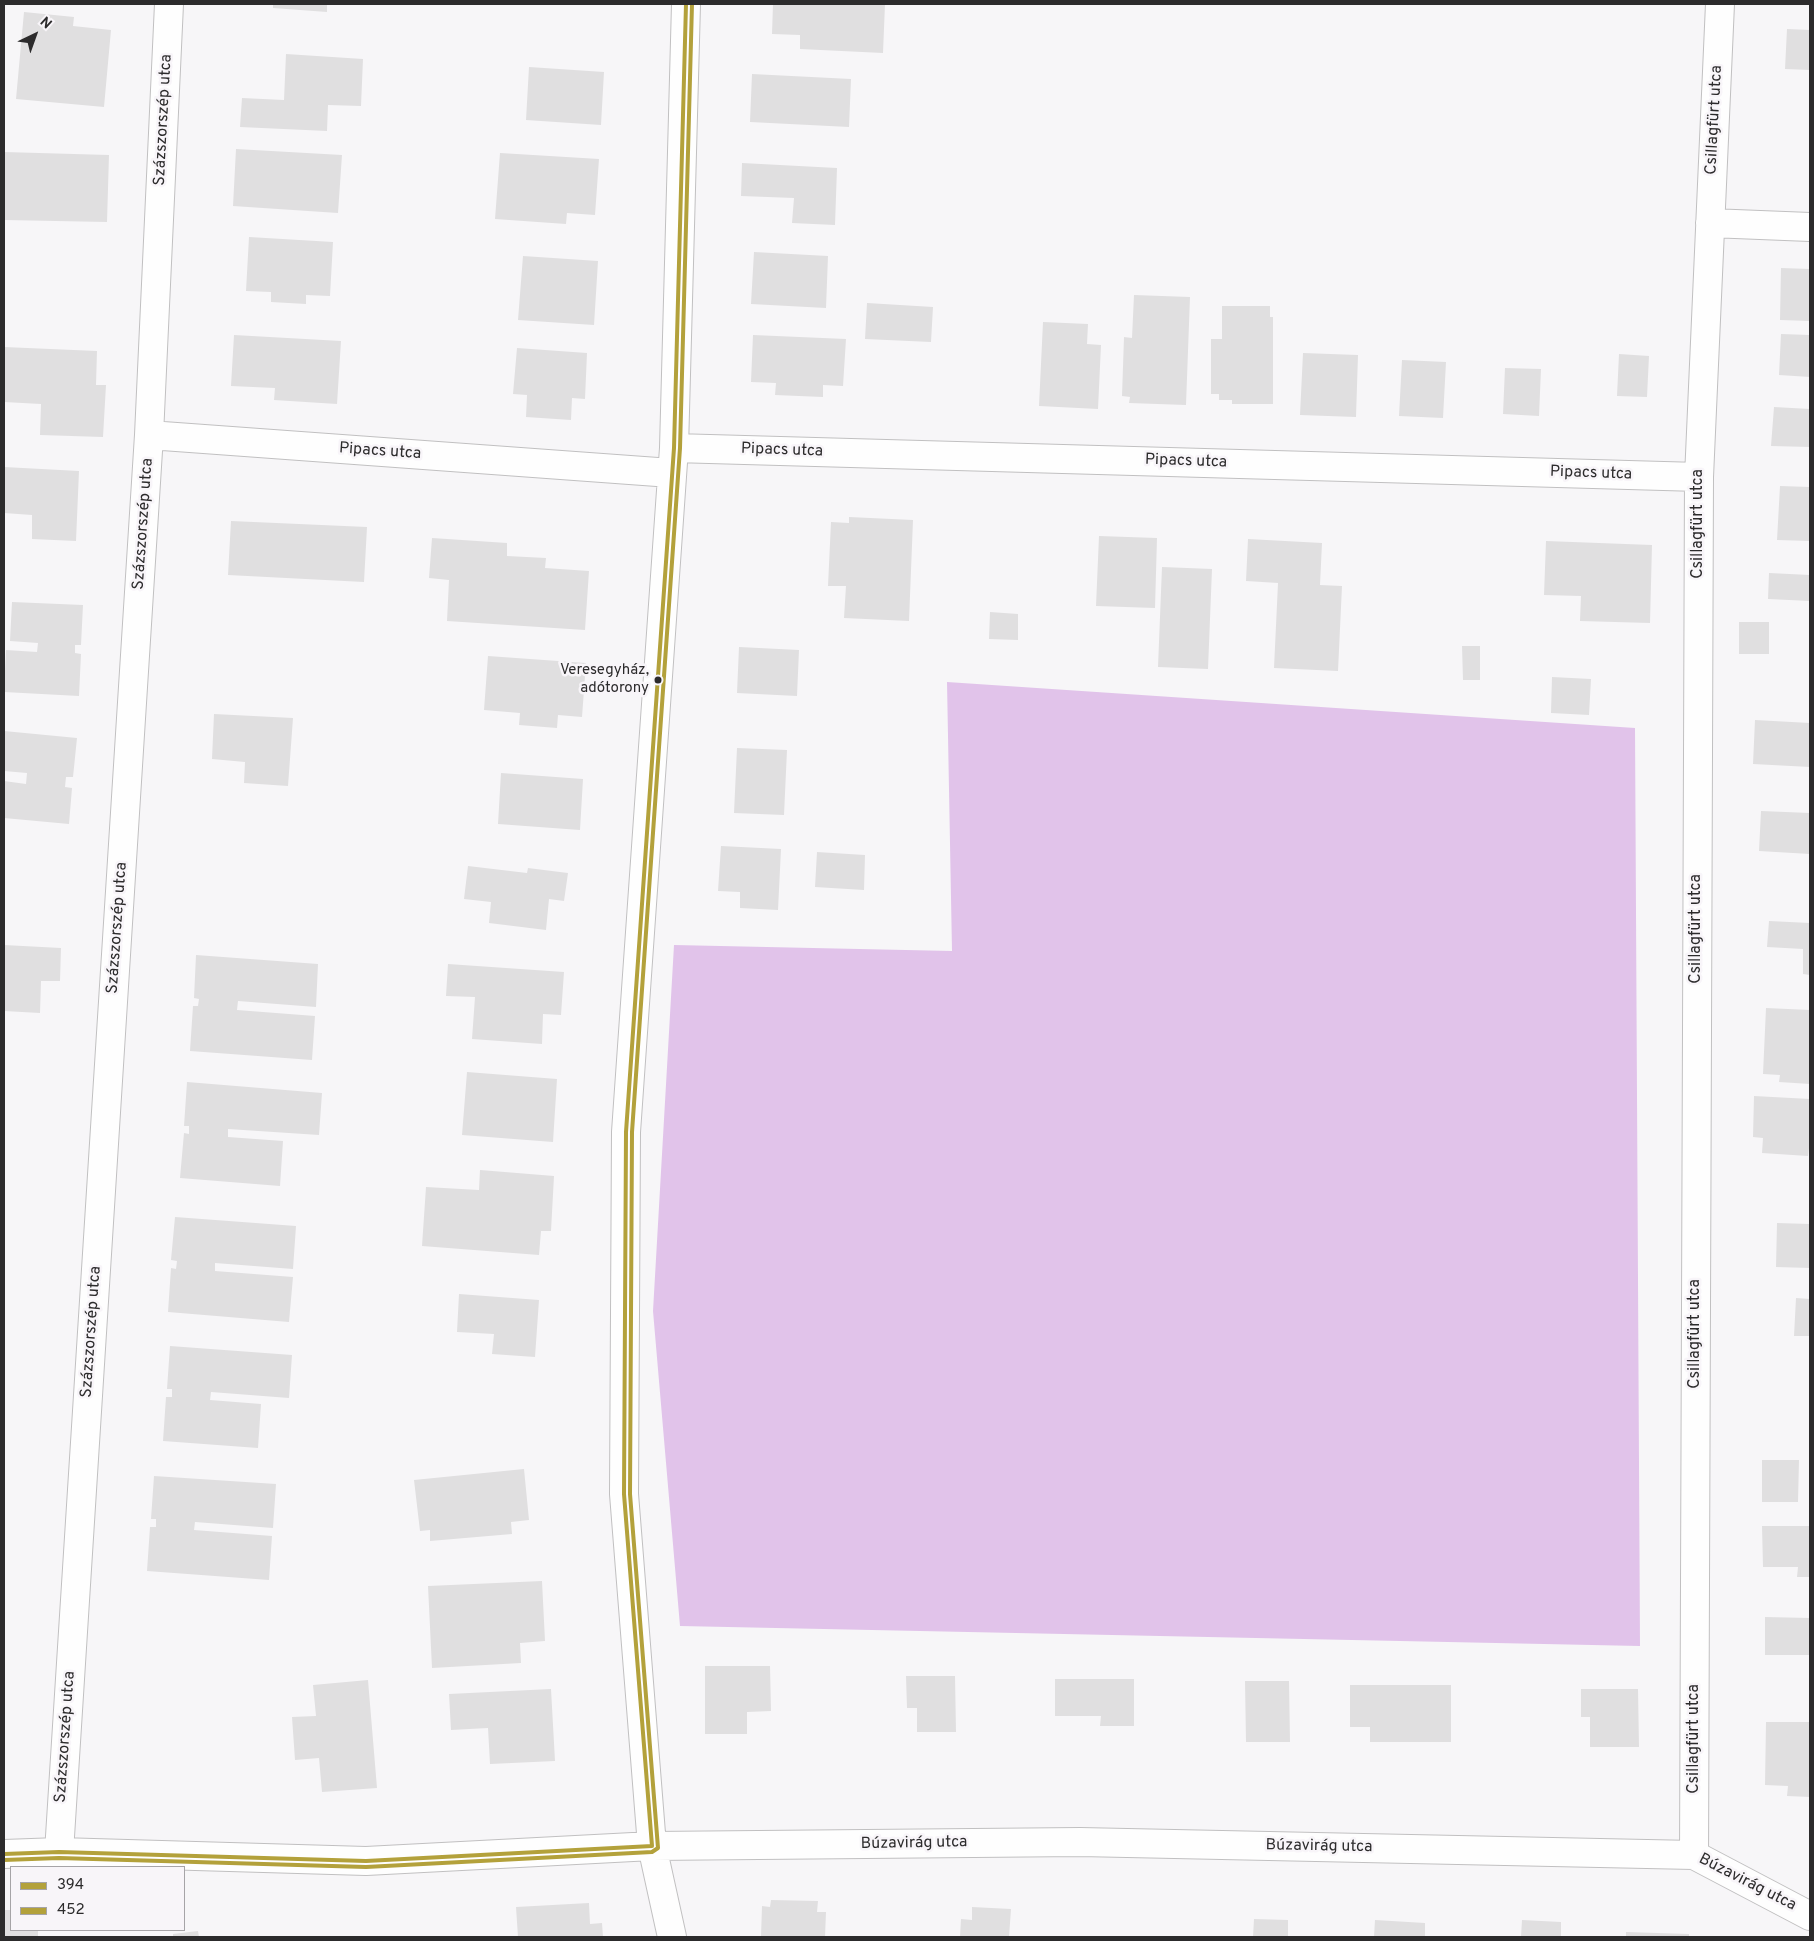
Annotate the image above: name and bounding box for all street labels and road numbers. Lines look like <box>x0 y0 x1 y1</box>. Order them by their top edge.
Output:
street label: Százszorszép utca <box>151 54 177 186</box>
street label: Csillagfürt utca <box>1703 65 1727 175</box>
street label: Pipacs utca <box>338 440 422 464</box>
street label: Pipacs utca <box>741 440 823 462</box>
street label: Pipacs utca <box>1145 451 1227 473</box>
street label: Százszorszép utca <box>130 457 158 591</box>
street label: Pipacs utca <box>1550 463 1632 485</box>
street label: Csillagfürt utca <box>1689 469 1709 579</box>
street label: Százszorszép utca <box>104 861 132 995</box>
street label: Csillagfürt utca <box>1687 874 1707 984</box>
street label: Százszorszép utca <box>78 1265 106 1399</box>
street label: Csillagfürt utca <box>1686 1279 1706 1389</box>
street label: Százszorszép utca <box>52 1670 80 1804</box>
street label: Csillagfürt utca <box>1685 1684 1705 1794</box>
street label: Búzavirág utca <box>860 1833 968 1855</box>
street label: Búzavirág utca <box>1265 1836 1373 1858</box>
street label: Búzavirág utca <box>1695 1850 1799 1916</box>

